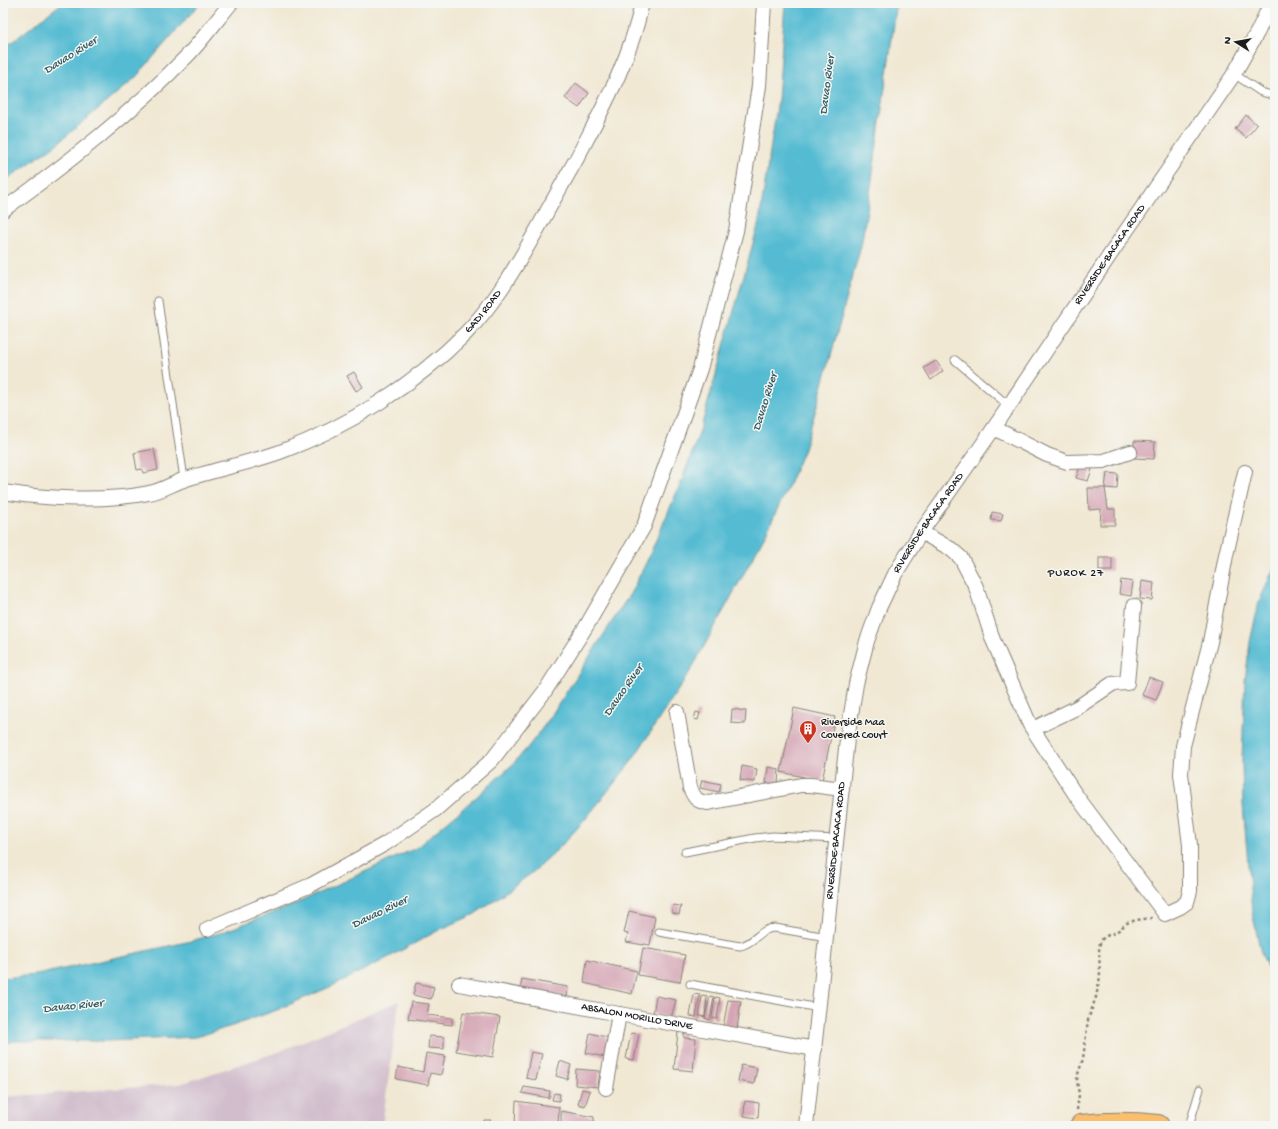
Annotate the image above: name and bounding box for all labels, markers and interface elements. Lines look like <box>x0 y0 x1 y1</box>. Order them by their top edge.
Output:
north arrow <box>1216 22 1256 62</box>
water label: Davao River <box>42 33 103 78</box>
text: N <box>1222 36 1235 45</box>
water label: Davao River <box>817 52 839 116</box>
street label: RIVERSIDE-BACACA ROAD <box>1072 202 1149 307</box>
street label: GADI ROAD <box>463 287 505 336</box>
water label: Davao River <box>751 369 782 433</box>
street label: RIVERSIDE-BACACA ROAD <box>891 470 967 576</box>
district label: PUROK 27 <box>1047 567 1104 581</box>
water label: Davao River <box>601 660 649 720</box>
place label: Riverside Maa Covered Court <box>821 717 889 742</box>
building icon: Riverside Maa Covered Court <box>798 719 818 744</box>
street label: RIVERSIDE-BACACA ROAD <box>824 780 849 900</box>
water label: Davao River <box>350 892 413 932</box>
water label: Davao River <box>42 997 106 1017</box>
street label: ABSALON MORILLO DRIVE <box>580 1001 695 1033</box>

